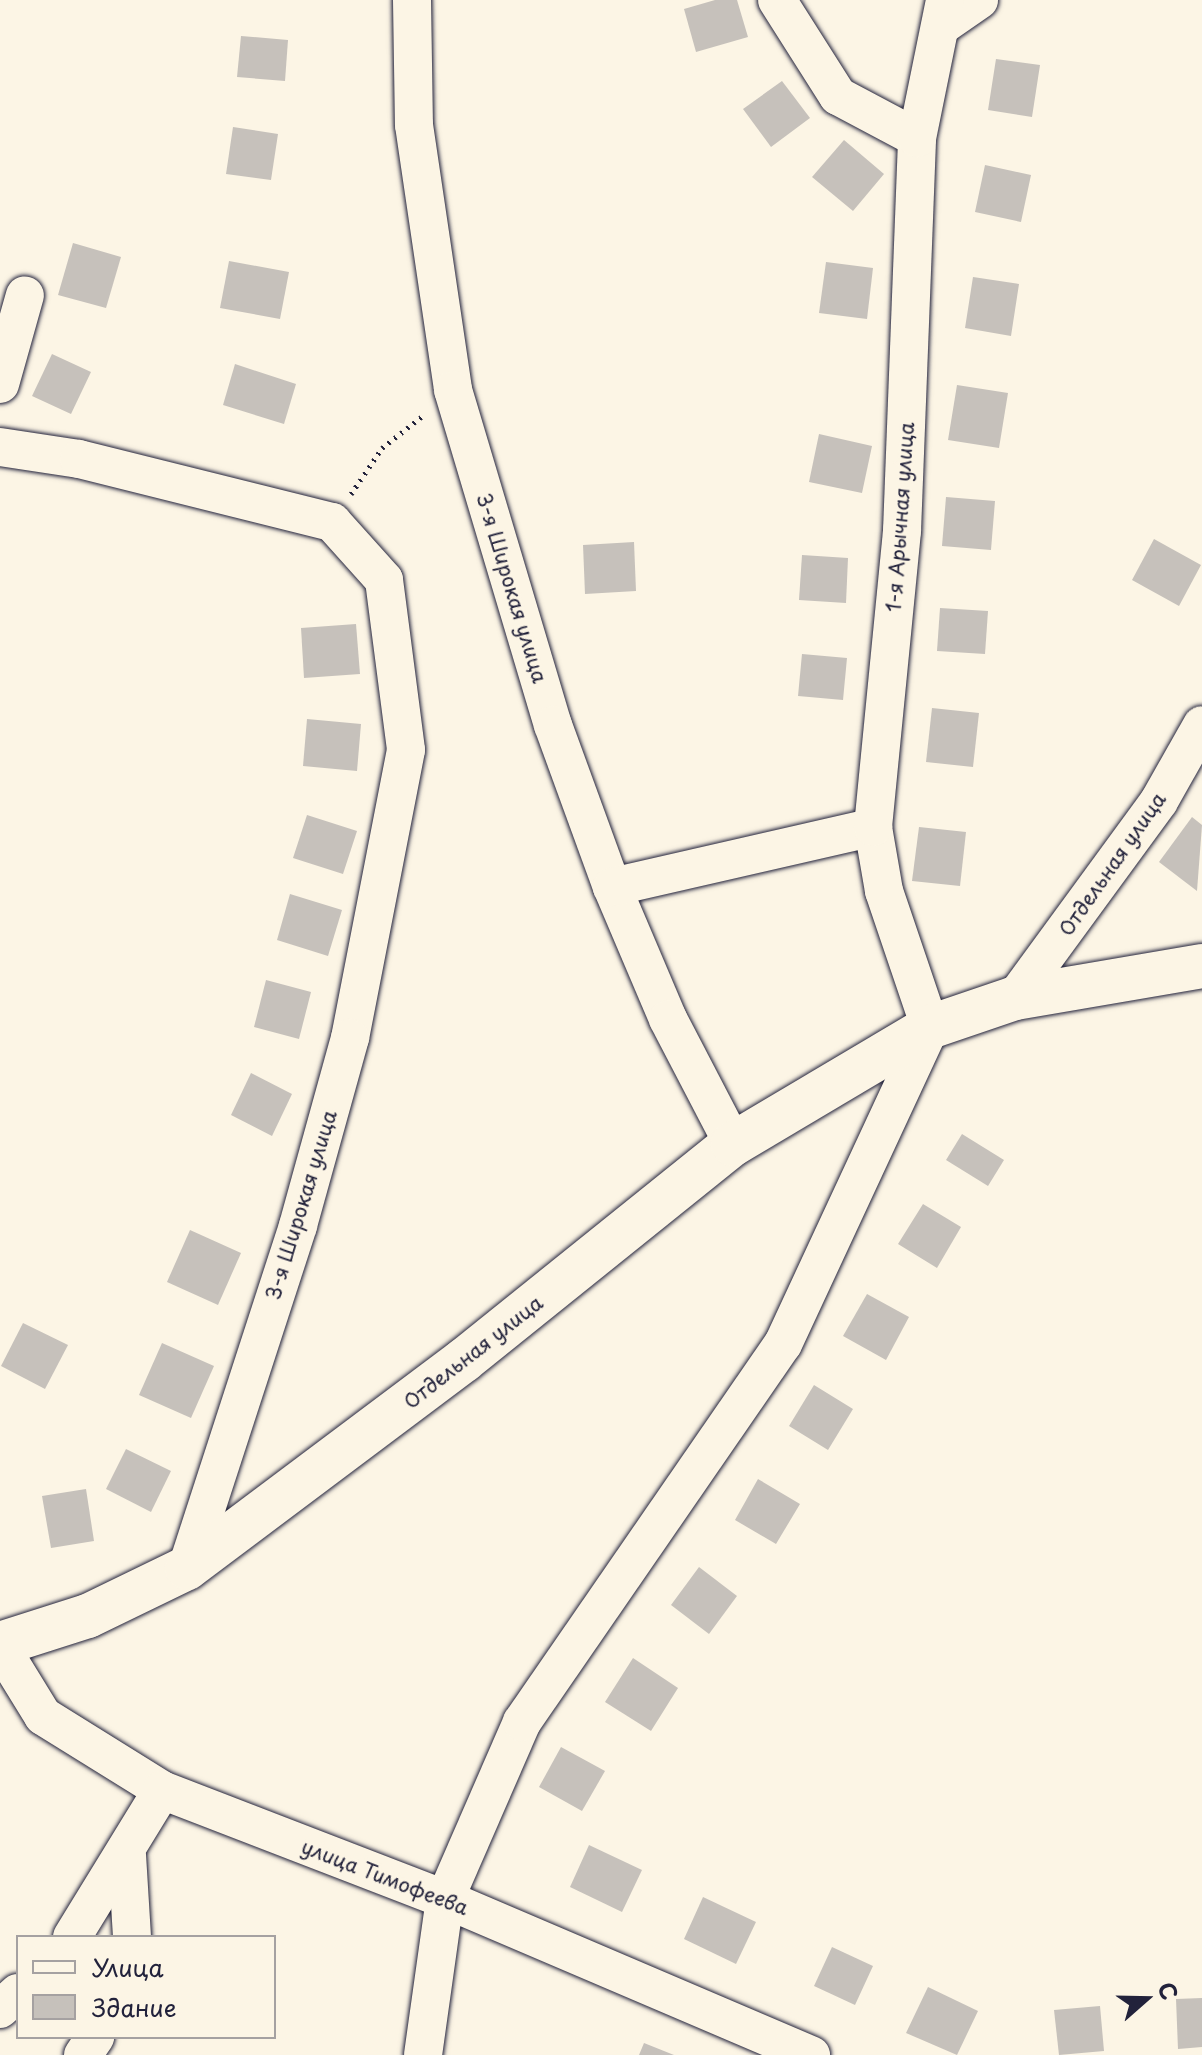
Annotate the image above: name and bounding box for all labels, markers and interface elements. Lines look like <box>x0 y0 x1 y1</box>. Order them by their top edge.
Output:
street label: 1-я Арычная улица <box>881 421 919 613</box>
street label: 3-я Широкая улица <box>471 490 553 686</box>
street label: Отдельная улица <box>1053 787 1171 941</box>
street label: 3-я Широкая улица <box>260 1107 342 1303</box>
street label: Отдельная улица <box>398 1290 548 1414</box>
street label: улица Тимофеева <box>297 1834 473 1920</box>
legend <box>16 1935 276 2039</box>
text: Улица <box>92 1949 164 1985</box>
north arrow <box>1106 1959 1186 2039</box>
text: С <box>1151 1977 1187 2004</box>
text: Здание <box>92 1989 177 2025</box>

